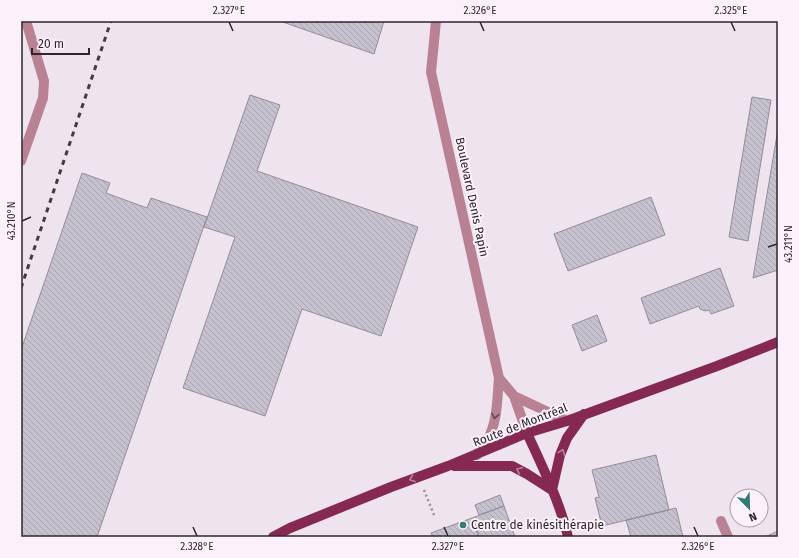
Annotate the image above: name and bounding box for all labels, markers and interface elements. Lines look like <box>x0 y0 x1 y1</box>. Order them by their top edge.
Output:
text: 2.327°E <box>213 5 245 17</box>
text: 2.326°E <box>463 5 497 17</box>
text: 2.325°E <box>715 5 747 17</box>
scale bar <box>32 30 89 56</box>
text: 20 m <box>38 37 64 51</box>
street label: Boulevard Denis Papin <box>452 136 492 258</box>
text: 43.210°N <box>6 201 18 241</box>
text: 43.211°N <box>783 225 795 263</box>
street label: Route de Montréal <box>471 400 570 449</box>
one-way arrow <box>491 413 500 420</box>
one-way arrow <box>557 449 565 456</box>
one-way arrow <box>515 467 523 475</box>
one-way arrow <box>408 474 415 483</box>
north arrow <box>729 488 769 528</box>
text: N <box>747 509 759 524</box>
place label: Centre de kinésithérapie <box>471 518 604 532</box>
marker: Centre de kinésithérapie <box>458 520 468 530</box>
text: 2.328°E <box>180 541 214 553</box>
text: 2.327°E <box>432 541 464 553</box>
text: 2.326°E <box>681 541 715 553</box>

